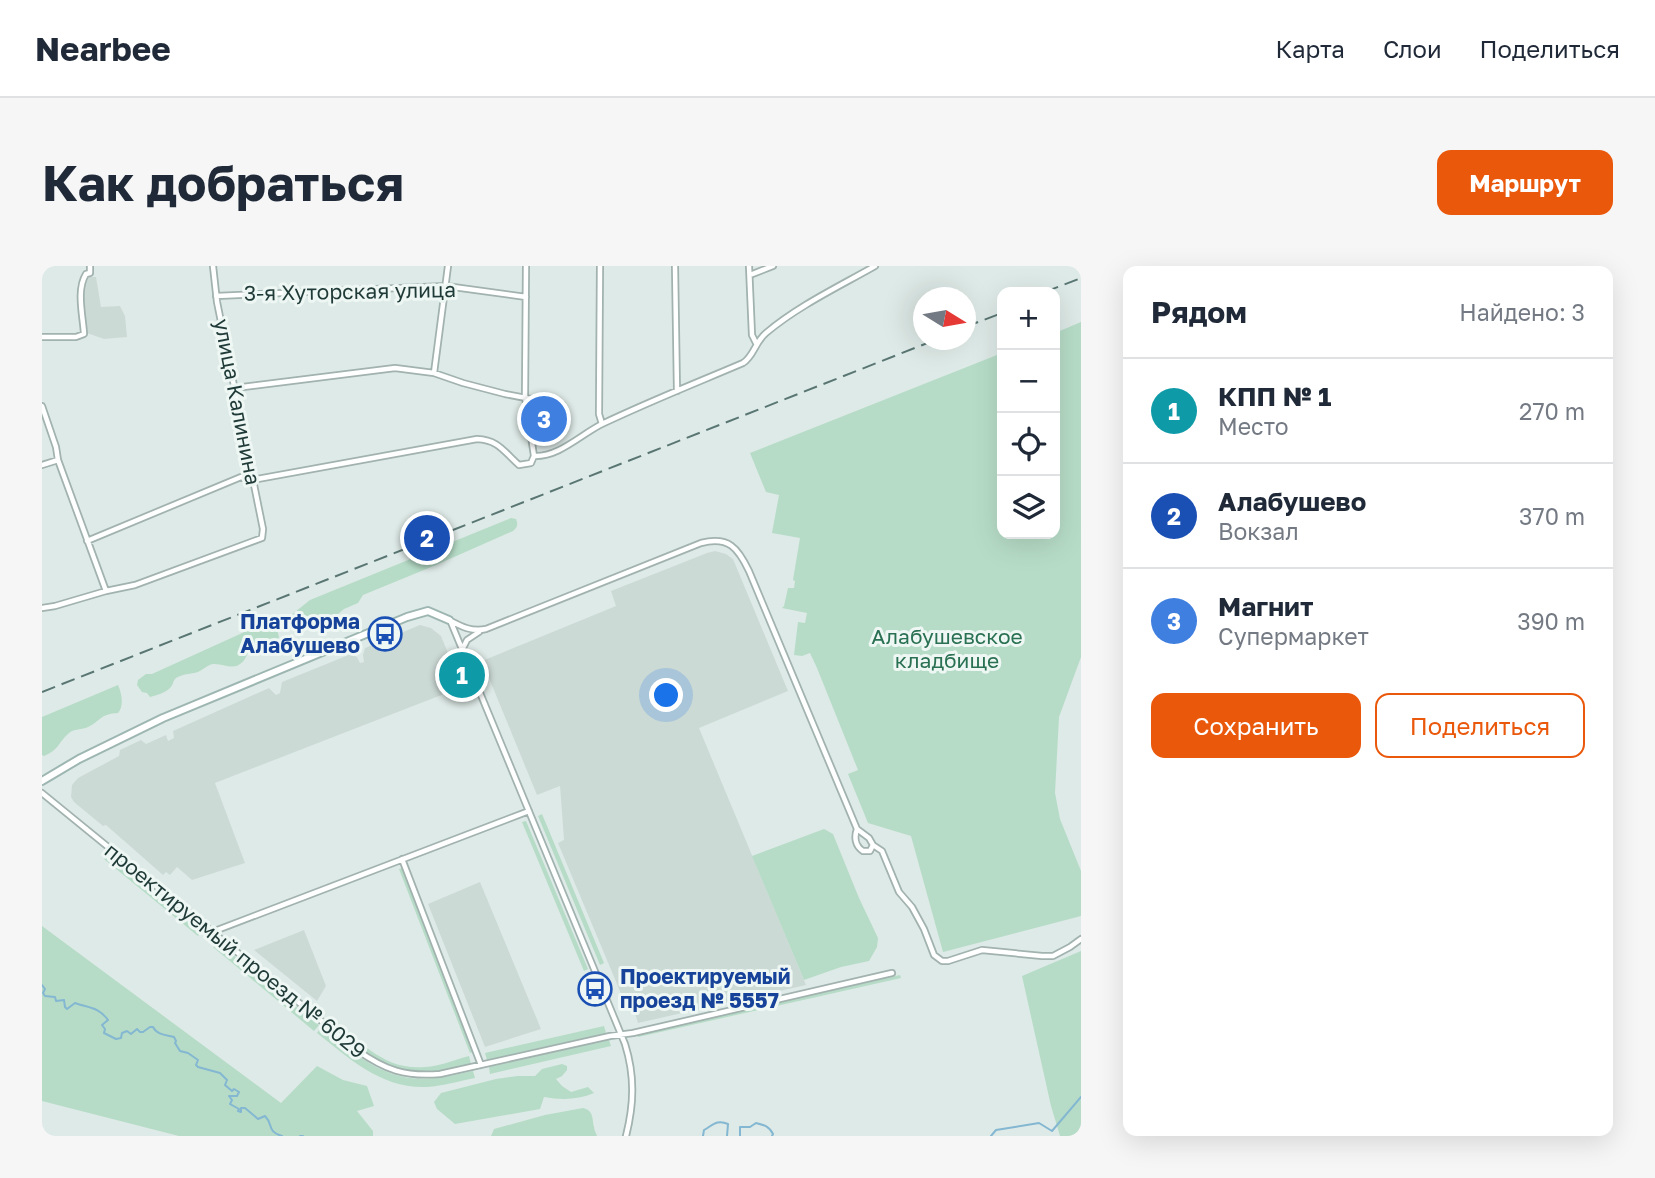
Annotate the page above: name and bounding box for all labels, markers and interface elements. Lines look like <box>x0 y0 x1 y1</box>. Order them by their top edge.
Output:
text: Nearbee <box>35 29 171 68</box>
text: Карта <box>1275 34 1345 63</box>
text: Слои <box>1383 34 1442 63</box>
text: Поделиться <box>1480 34 1620 63</box>
button: Маршрут <box>1437 150 1613 215</box>
text: Как добраться <box>42 153 404 212</box>
street label: 3-я Хуторская улица <box>244 276 456 306</box>
north arrow <box>913 287 976 350</box>
map controls <box>997 287 1060 539</box>
button: + <box>997 287 1060 350</box>
text: Рядом <box>1151 294 1247 330</box>
text: Найдено: 3 <box>1459 298 1585 326</box>
street label: улица Калинина <box>209 317 267 487</box>
button: − <box>997 350 1060 413</box>
text: КПП № 1 <box>1218 381 1331 412</box>
pin: 3 <box>521 393 567 445</box>
text: 1 <box>1168 397 1180 425</box>
text: 270 m <box>1519 397 1585 425</box>
text: Место <box>1218 412 1289 440</box>
button: locate <box>997 413 1060 476</box>
button: layers <box>997 476 1060 539</box>
text: Алабушево <box>1218 486 1366 517</box>
text: 2 <box>1167 502 1181 530</box>
text: 370 m <box>1519 502 1585 530</box>
pin: 2 <box>404 512 450 564</box>
text: Вокзал <box>1218 517 1299 545</box>
text: Магнит <box>1218 591 1313 622</box>
text: 3 <box>1167 607 1181 635</box>
text: 390 m <box>1517 607 1585 635</box>
place label: Платформа Алабушево <box>240 608 360 658</box>
bus stop icon: Платформа Алабушево <box>366 615 404 653</box>
text: Супермаркет <box>1218 622 1369 650</box>
park label: Алабушевское кладбище <box>871 623 1023 673</box>
pin: 1 <box>439 649 485 701</box>
your location <box>649 678 683 712</box>
button: Сохранить <box>1151 693 1361 758</box>
button: Поделиться <box>1375 693 1585 758</box>
street label: проектируемый проезд № 6029 <box>100 837 371 1064</box>
place label: Проектируемый проезд № 5557 <box>620 963 791 1013</box>
bus stop icon: Проектируемый проезд № 5557 <box>576 970 614 1008</box>

